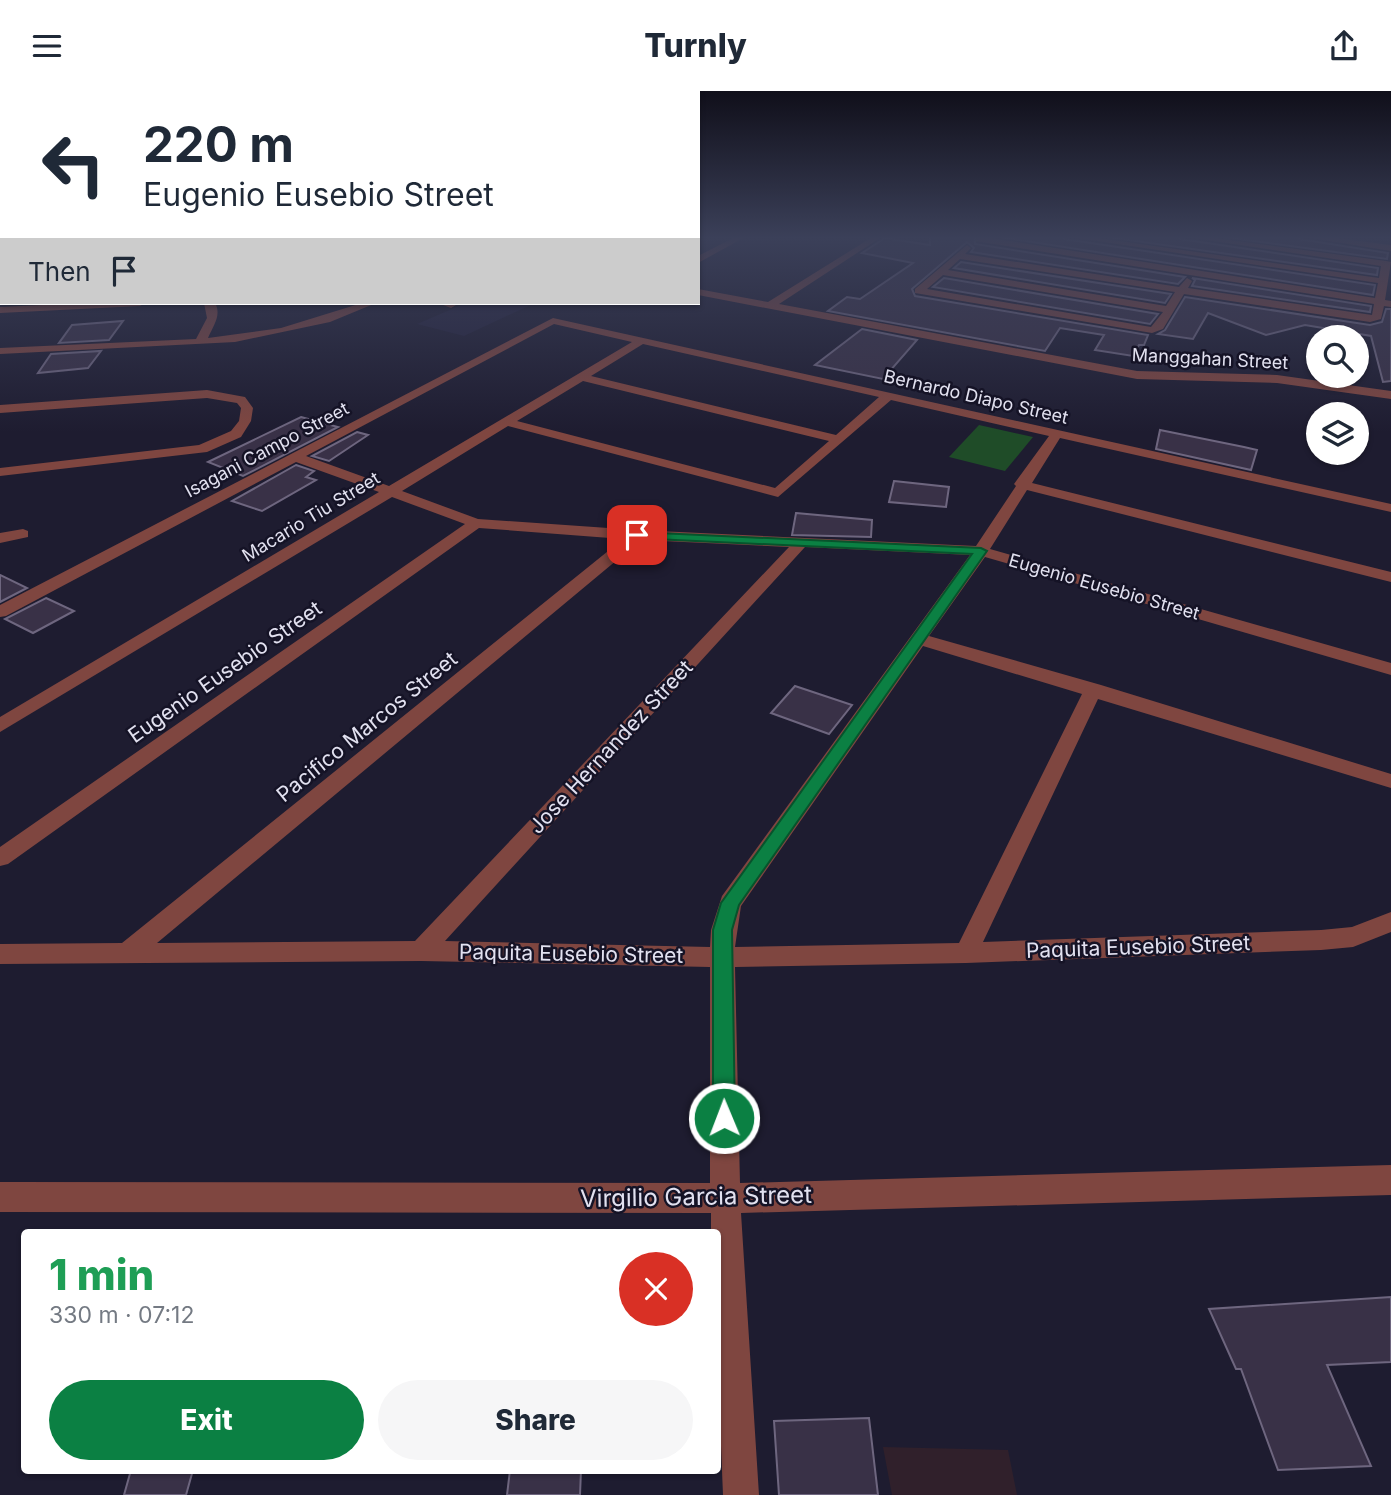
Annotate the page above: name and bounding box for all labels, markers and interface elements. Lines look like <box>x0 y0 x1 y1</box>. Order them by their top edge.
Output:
text: Turnly <box>644 26 747 65</box>
icon: menu <box>28 27 66 65</box>
icon: share <box>1325 27 1363 65</box>
text: 220 m <box>143 115 294 174</box>
icon: left <box>28 119 119 210</box>
text: Eugenio Eusebio Street <box>143 175 494 214</box>
icon: arrive <box>105 252 143 290</box>
text: Then <box>28 256 91 287</box>
map controls <box>1306 325 1369 465</box>
button: search <box>1306 325 1369 388</box>
street label: Manggahan Street <box>1131 344 1289 373</box>
street label: Bernardo Diapo Street <box>882 365 1070 428</box>
street label: Isagani Campo Street <box>181 397 352 502</box>
button: layers <box>1306 402 1369 465</box>
street label: Macario Tiu Street <box>238 467 383 566</box>
pin <box>607 505 667 565</box>
icon: arrive <box>618 516 656 554</box>
street label: Eugenio Eusebio Street <box>1006 549 1202 624</box>
street label: Eugenio Eusebio Street <box>123 595 326 748</box>
street label: Pacifico Marcos Street <box>271 646 462 807</box>
street label: Jose Hernandez Street <box>524 655 698 839</box>
street label: Paquita Eusebio Street <box>1025 930 1251 963</box>
street label: Paquita Eusebio Street <box>459 939 683 968</box>
position arrow <box>687 1081 761 1155</box>
street label: Virgilio Garcia Street <box>580 1180 812 1213</box>
text: 1 min <box>49 1249 154 1300</box>
button: close <box>619 1252 693 1326</box>
text: 330 m · 07:12 <box>49 1301 194 1329</box>
button: Exit <box>49 1380 364 1460</box>
button: Share <box>378 1380 693 1460</box>

